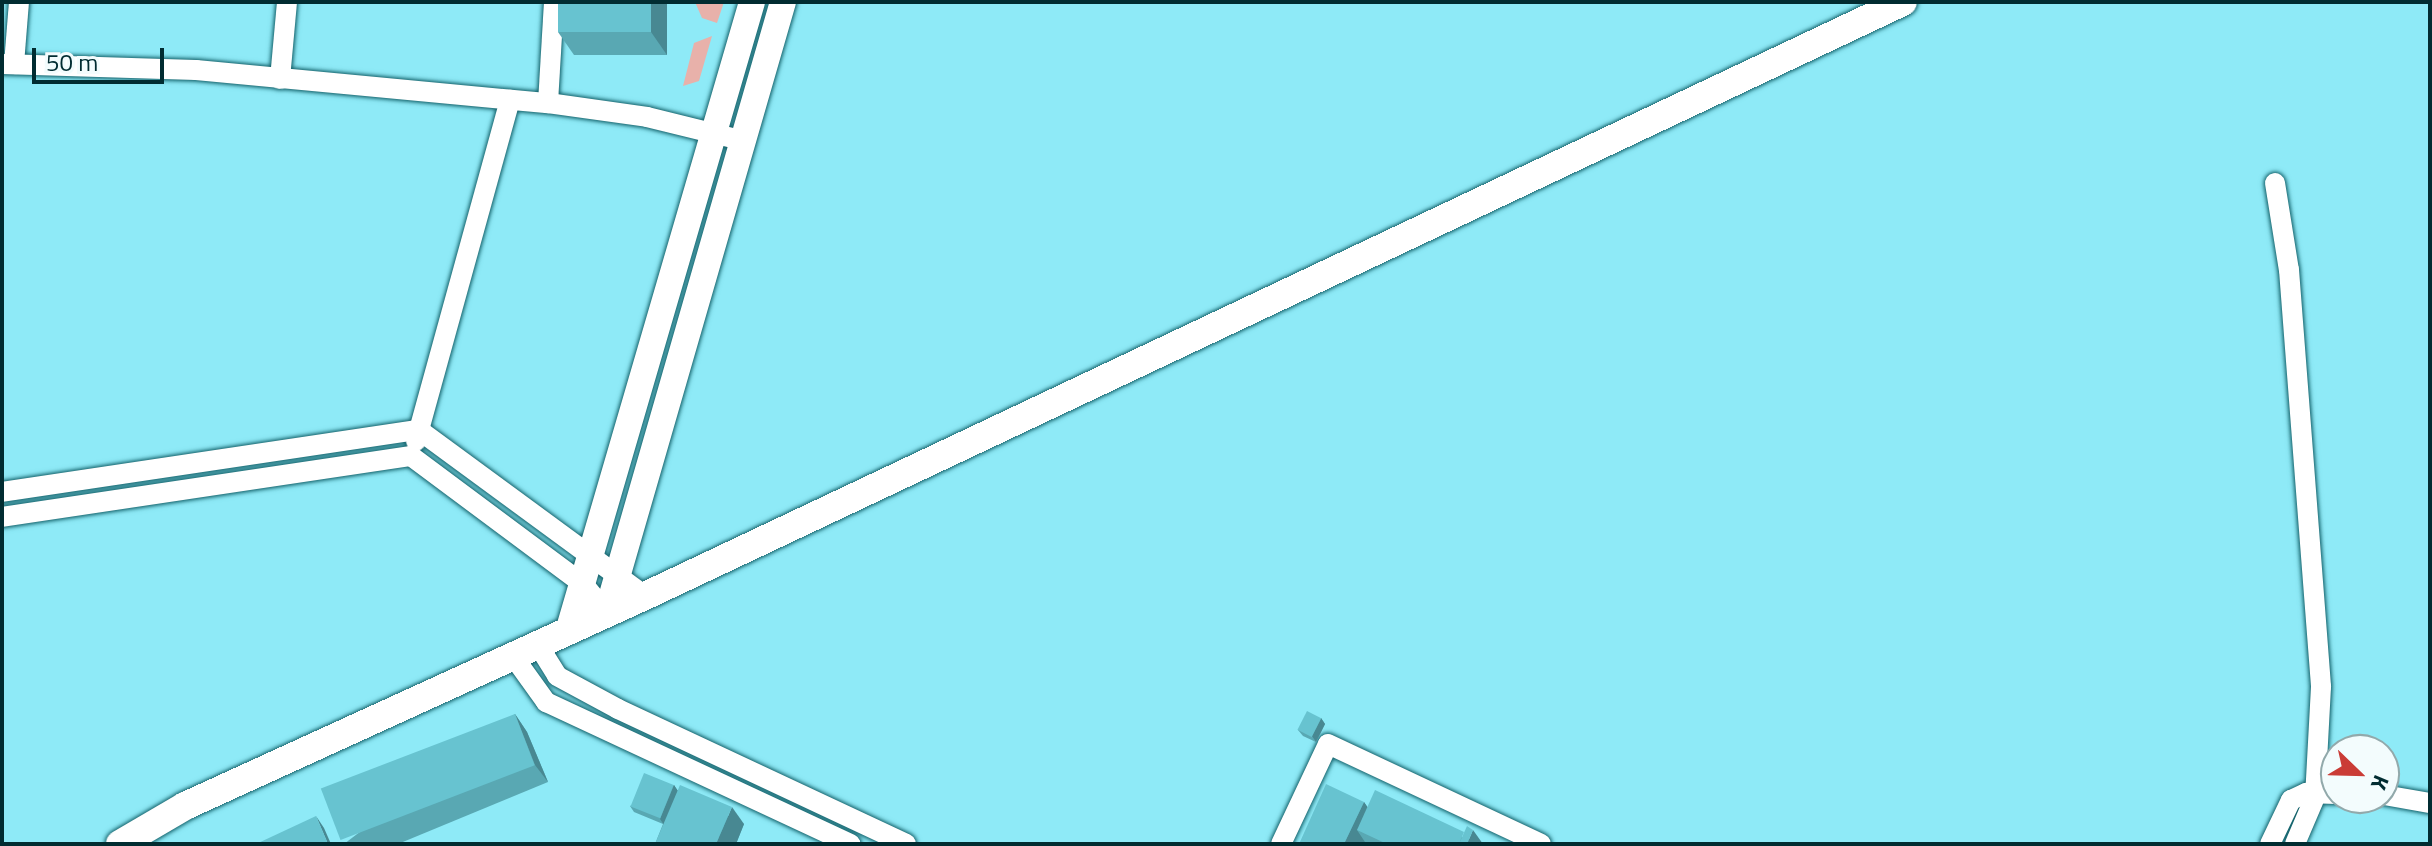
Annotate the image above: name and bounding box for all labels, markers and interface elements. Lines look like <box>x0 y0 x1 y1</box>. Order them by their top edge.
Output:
scale bar <box>36 32 168 82</box>
text: 50 m <box>46 44 98 80</box>
north arrow <box>2320 734 2400 814</box>
text: K <box>2362 770 2398 795</box>

